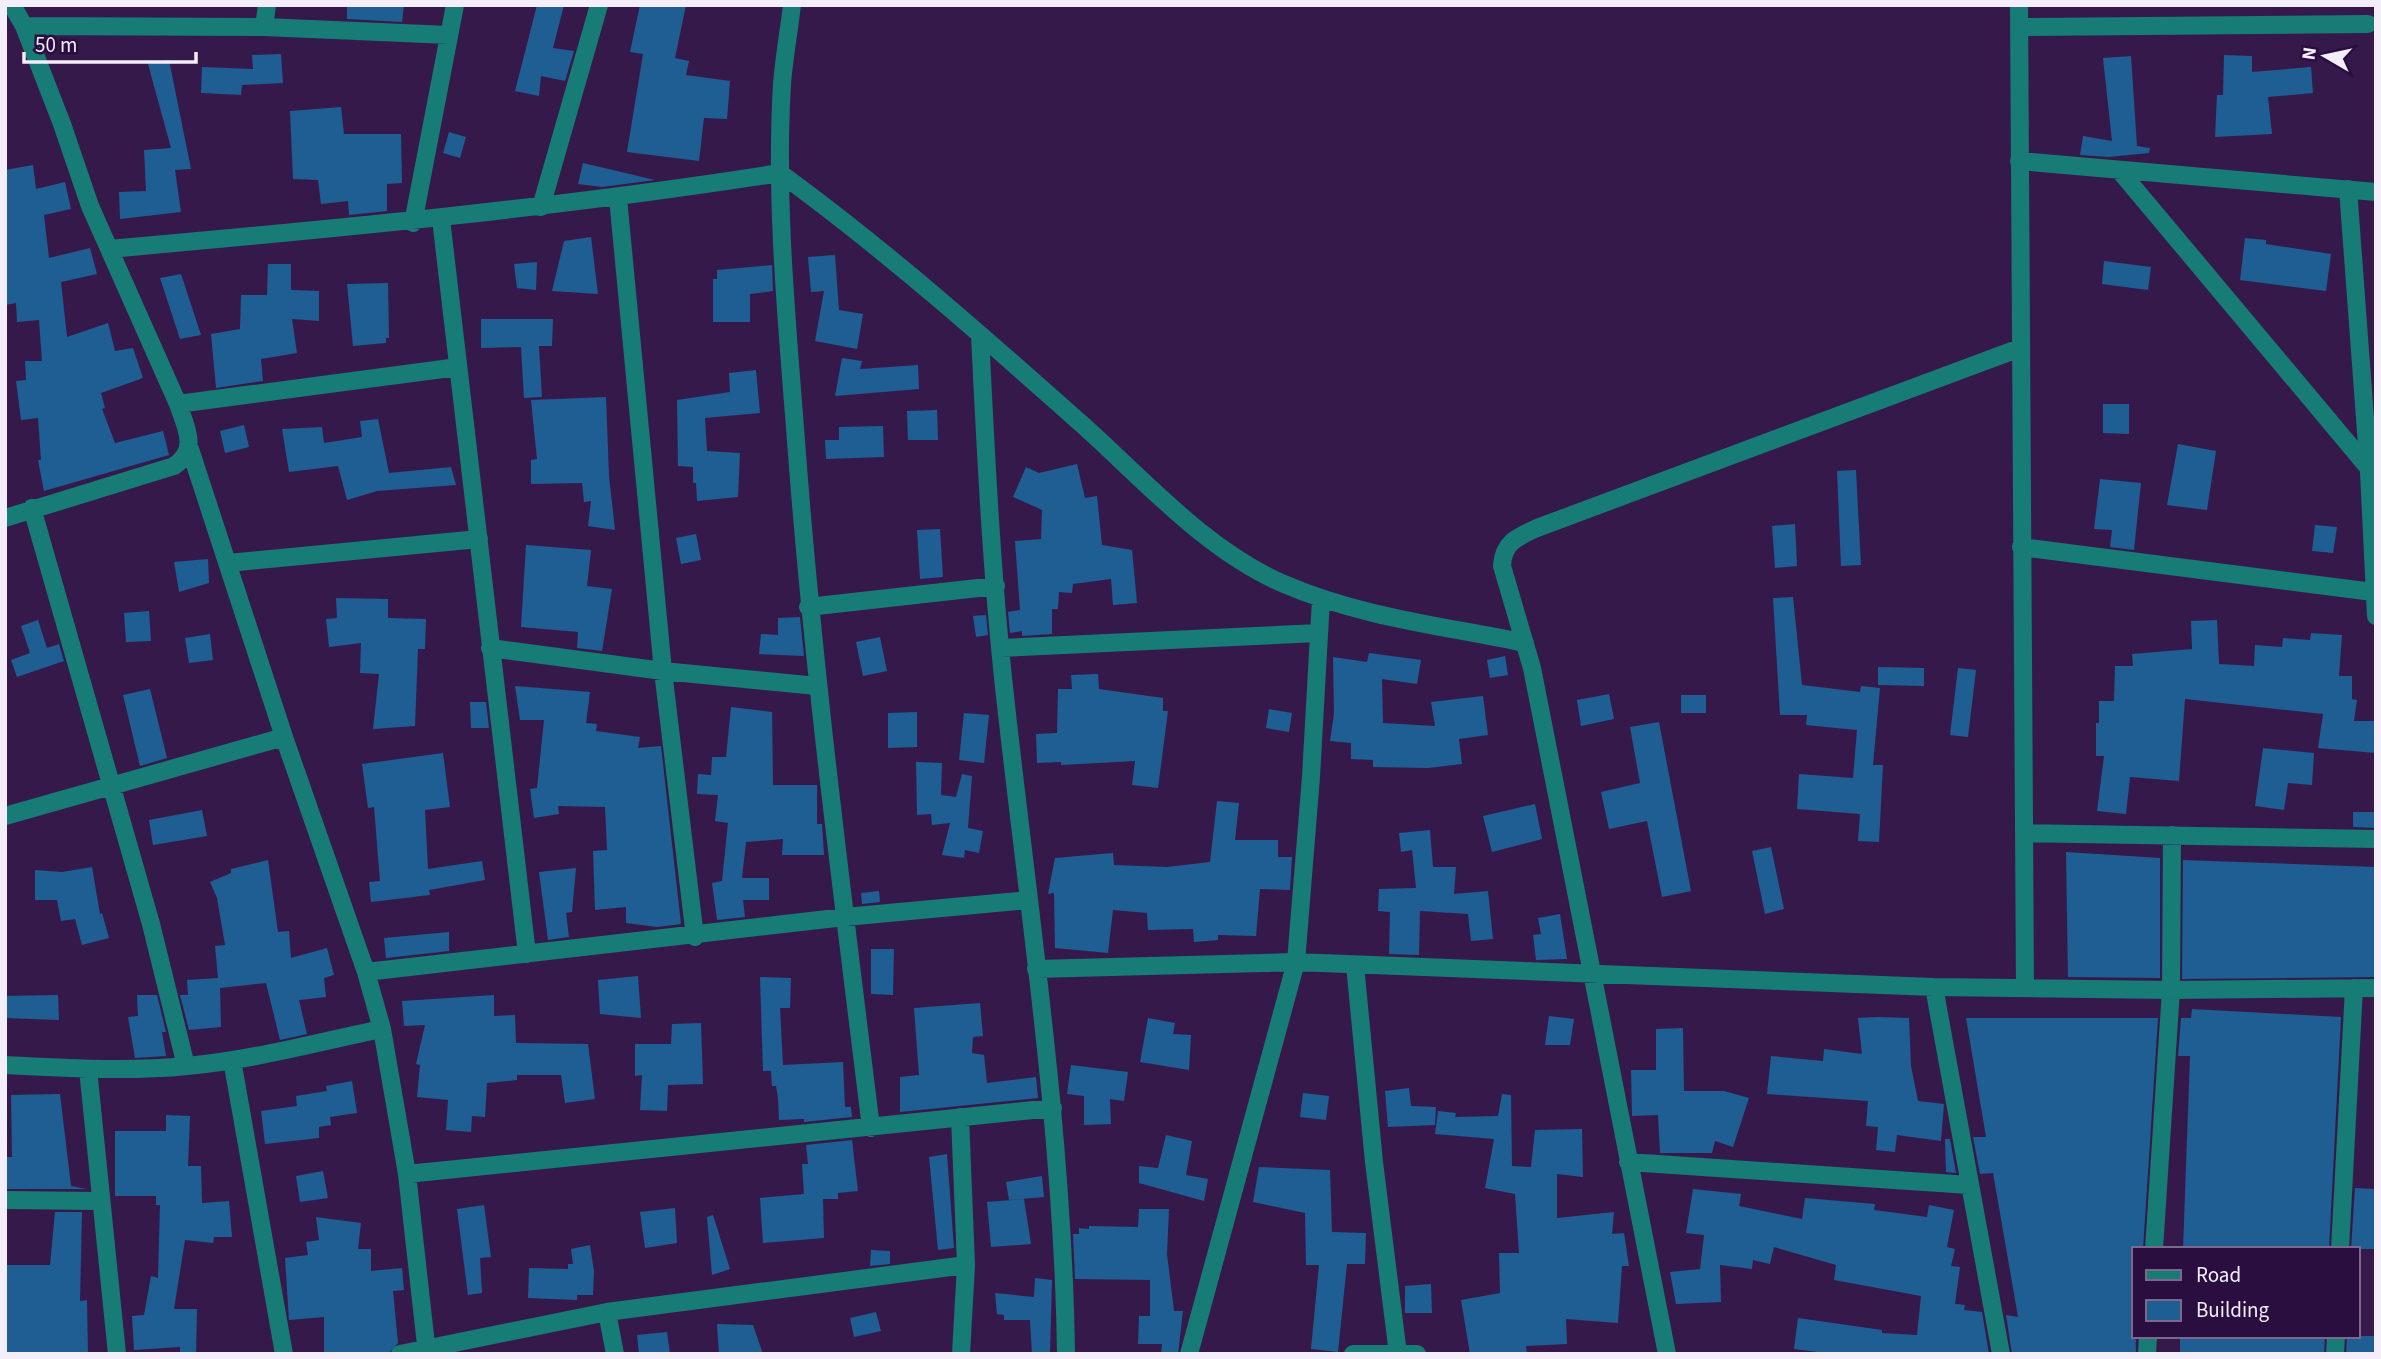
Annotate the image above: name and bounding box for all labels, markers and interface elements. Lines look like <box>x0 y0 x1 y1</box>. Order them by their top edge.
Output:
scale bar <box>24 21 196 65</box>
north arrow <box>2290 21 2360 91</box>
text: 50 m <box>35 30 77 60</box>
text: N <box>2295 45 2324 62</box>
legend <box>2132 1247 2360 1338</box>
text: Road <box>2196 1260 2241 1290</box>
text: Building <box>2196 1295 2270 1325</box>

